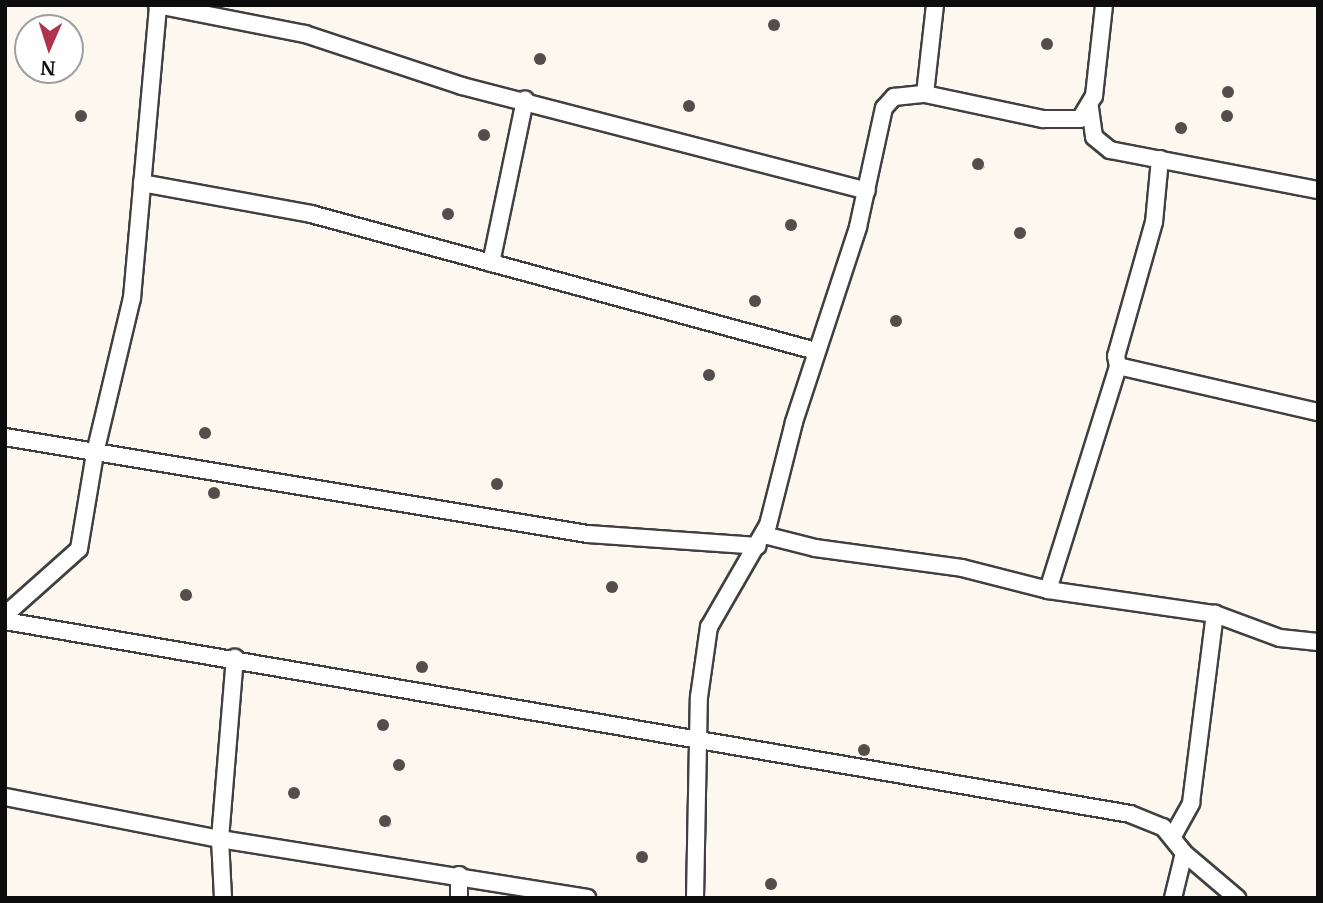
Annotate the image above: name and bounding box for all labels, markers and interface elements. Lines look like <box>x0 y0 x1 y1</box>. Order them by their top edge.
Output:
north arrow <box>14 14 84 84</box>
text: N <box>40 56 56 80</box>

